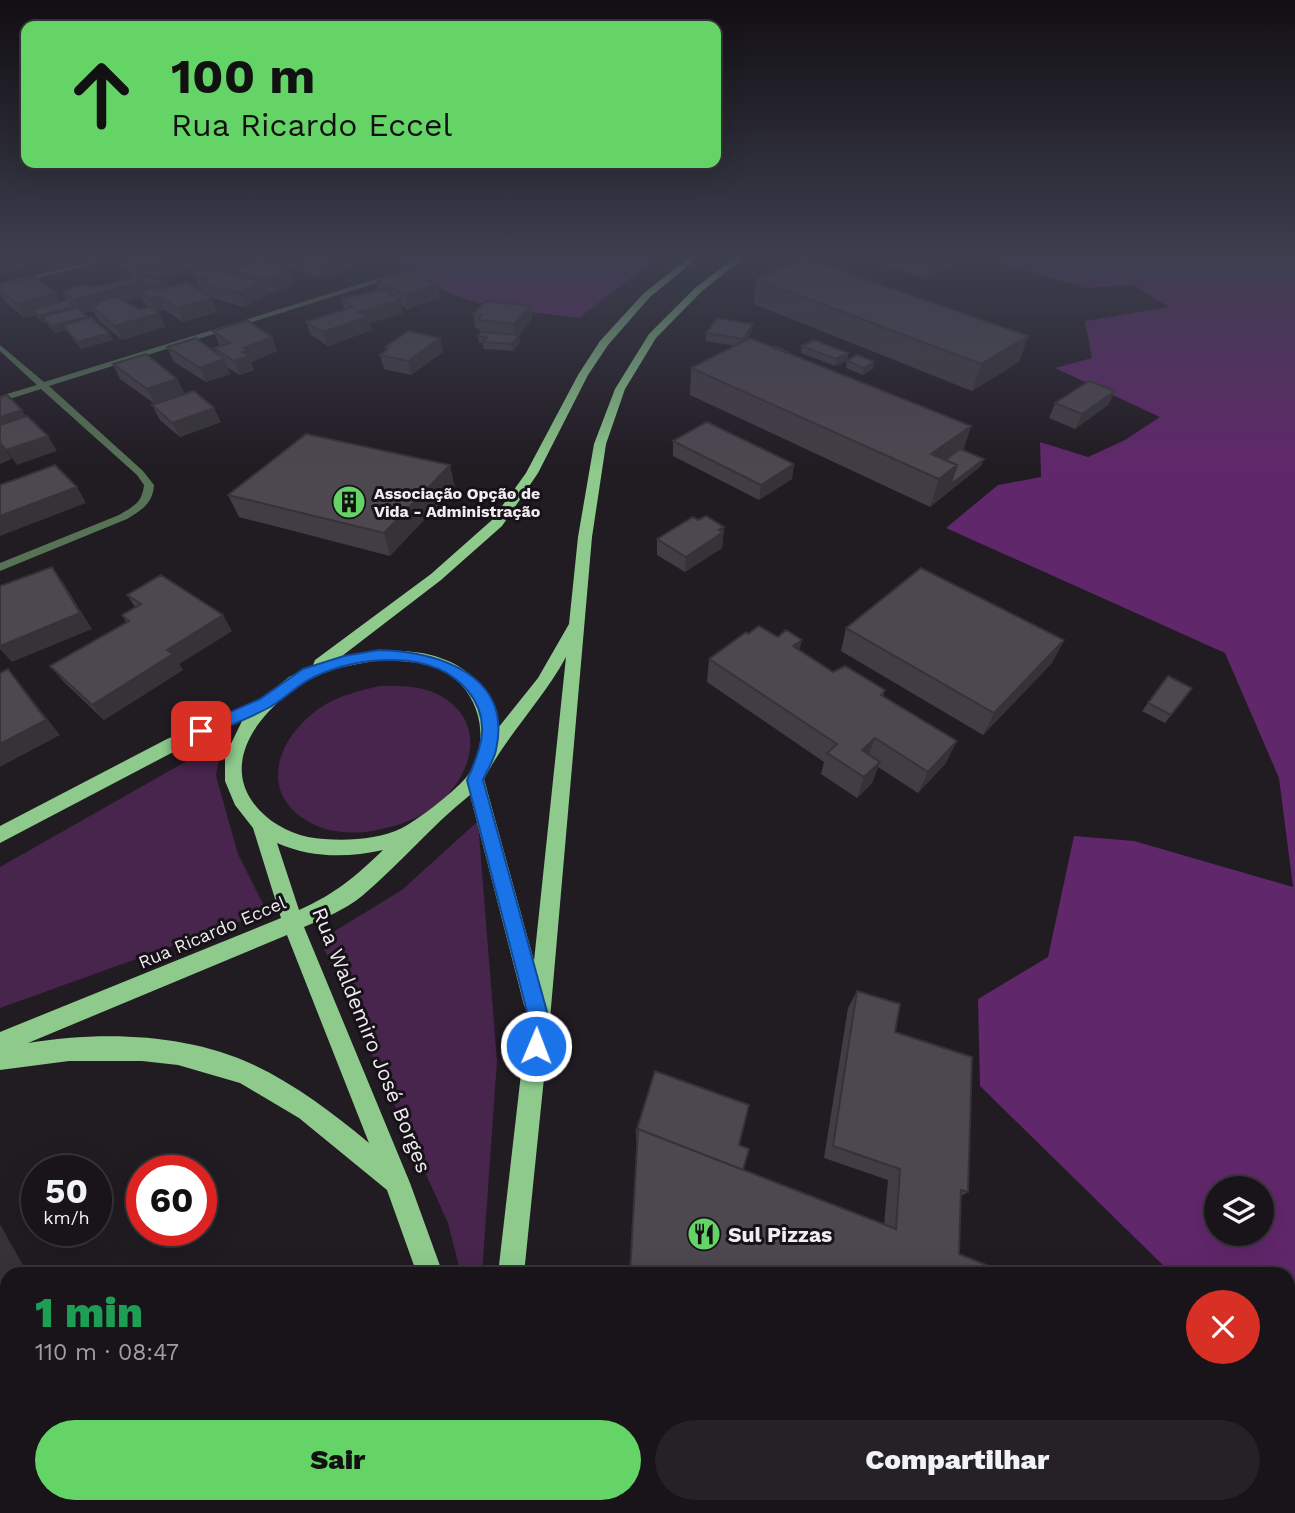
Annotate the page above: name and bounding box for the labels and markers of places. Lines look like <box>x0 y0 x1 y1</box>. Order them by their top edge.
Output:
building icon: Associação Opção de Vida - Administração <box>330 483 368 521</box>
place label: Associação Opção de Vida - Administração <box>374 484 541 521</box>
pin <box>171 701 231 761</box>
restaurant icon: Sul Pizzas <box>685 1215 723 1253</box>
place label: Sul Pizzas <box>728 1222 832 1247</box>

